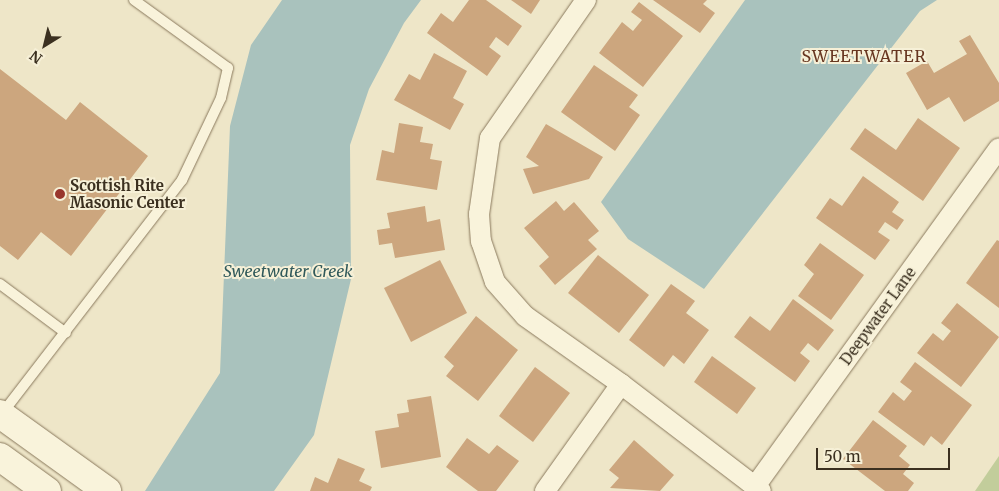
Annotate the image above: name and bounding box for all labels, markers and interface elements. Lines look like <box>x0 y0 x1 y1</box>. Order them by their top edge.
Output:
north arrow <box>20 20 70 70</box>
district label: SWEETWATER <box>800 46 928 66</box>
text: N <box>26 47 46 68</box>
place label: Scottish Rite Masonic Center <box>70 176 185 211</box>
marker: Scottish Rite Masonic Center <box>54 188 66 200</box>
water label: Sweetwater Creek <box>223 261 353 281</box>
street label: Deepwater Lane <box>836 264 920 368</box>
scale bar <box>819 438 953 470</box>
text: 50 m <box>824 447 861 466</box>

